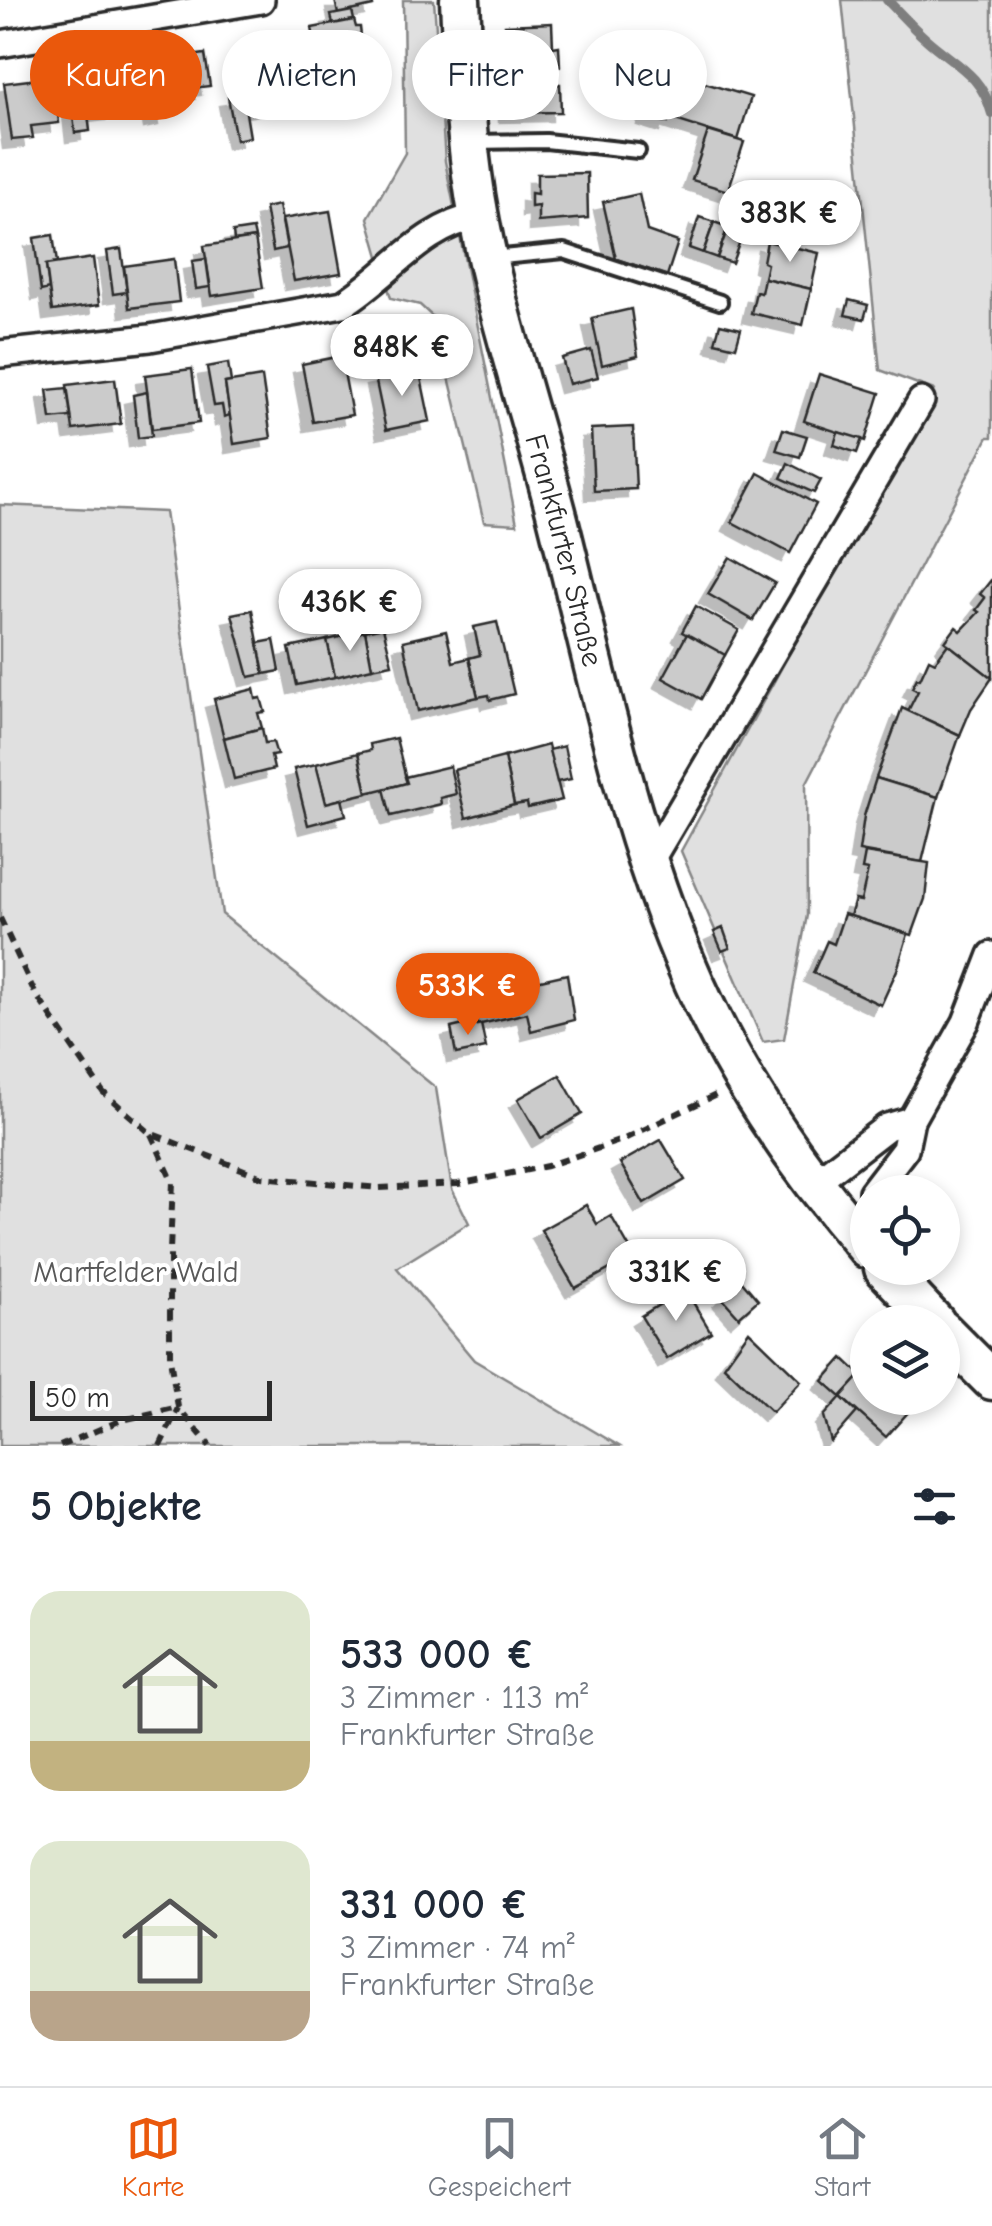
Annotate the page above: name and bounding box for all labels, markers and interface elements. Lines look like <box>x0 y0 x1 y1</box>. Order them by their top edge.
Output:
chip: Kaufen <box>30 30 202 120</box>
chip: Mieten <box>222 30 392 120</box>
chip: Filter <box>412 30 559 120</box>
chip: Neu <box>579 30 707 120</box>
pin: 383K € <box>709 180 871 265</box>
text: 383K € <box>740 194 840 231</box>
pin: 848K € <box>321 314 483 399</box>
text: 848K € <box>352 328 452 365</box>
street label: Frankfurter Straße <box>518 430 611 670</box>
pin: 436K € <box>269 569 431 654</box>
text: 436K € <box>301 583 399 620</box>
pin: 533K € <box>387 953 549 1038</box>
text: 533K € <box>418 967 518 1004</box>
map controls <box>850 1175 960 1415</box>
button: locate <box>850 1175 960 1285</box>
pin: 331K € <box>595 1239 757 1324</box>
text: 331K € <box>628 1253 724 1290</box>
park label: Martfelder Wald <box>33 1255 239 1290</box>
button: layers <box>850 1305 960 1415</box>
scale bar <box>30 1376 272 1420</box>
text: 50 m <box>45 1382 110 1414</box>
icon: filters <box>907 1479 962 1534</box>
text: 5 Objekte <box>30 1482 202 1531</box>
text: 533 000 € <box>340 1630 535 1679</box>
icon: home <box>110 1631 230 1751</box>
text: 3 Zimmer · 113 m² <box>340 1679 588 1716</box>
text: Frankfurter Straße <box>340 1716 594 1753</box>
text: 331 000 € <box>340 1880 529 1929</box>
icon: home <box>110 1881 230 2001</box>
text: 3 Zimmer · 74 m² <box>340 1929 575 1966</box>
text: Frankfurter Straße <box>340 1966 594 2003</box>
tab: Karte <box>122 2111 184 2203</box>
tab: Gespeichert <box>428 2111 570 2203</box>
tab: Start <box>814 2111 870 2203</box>

